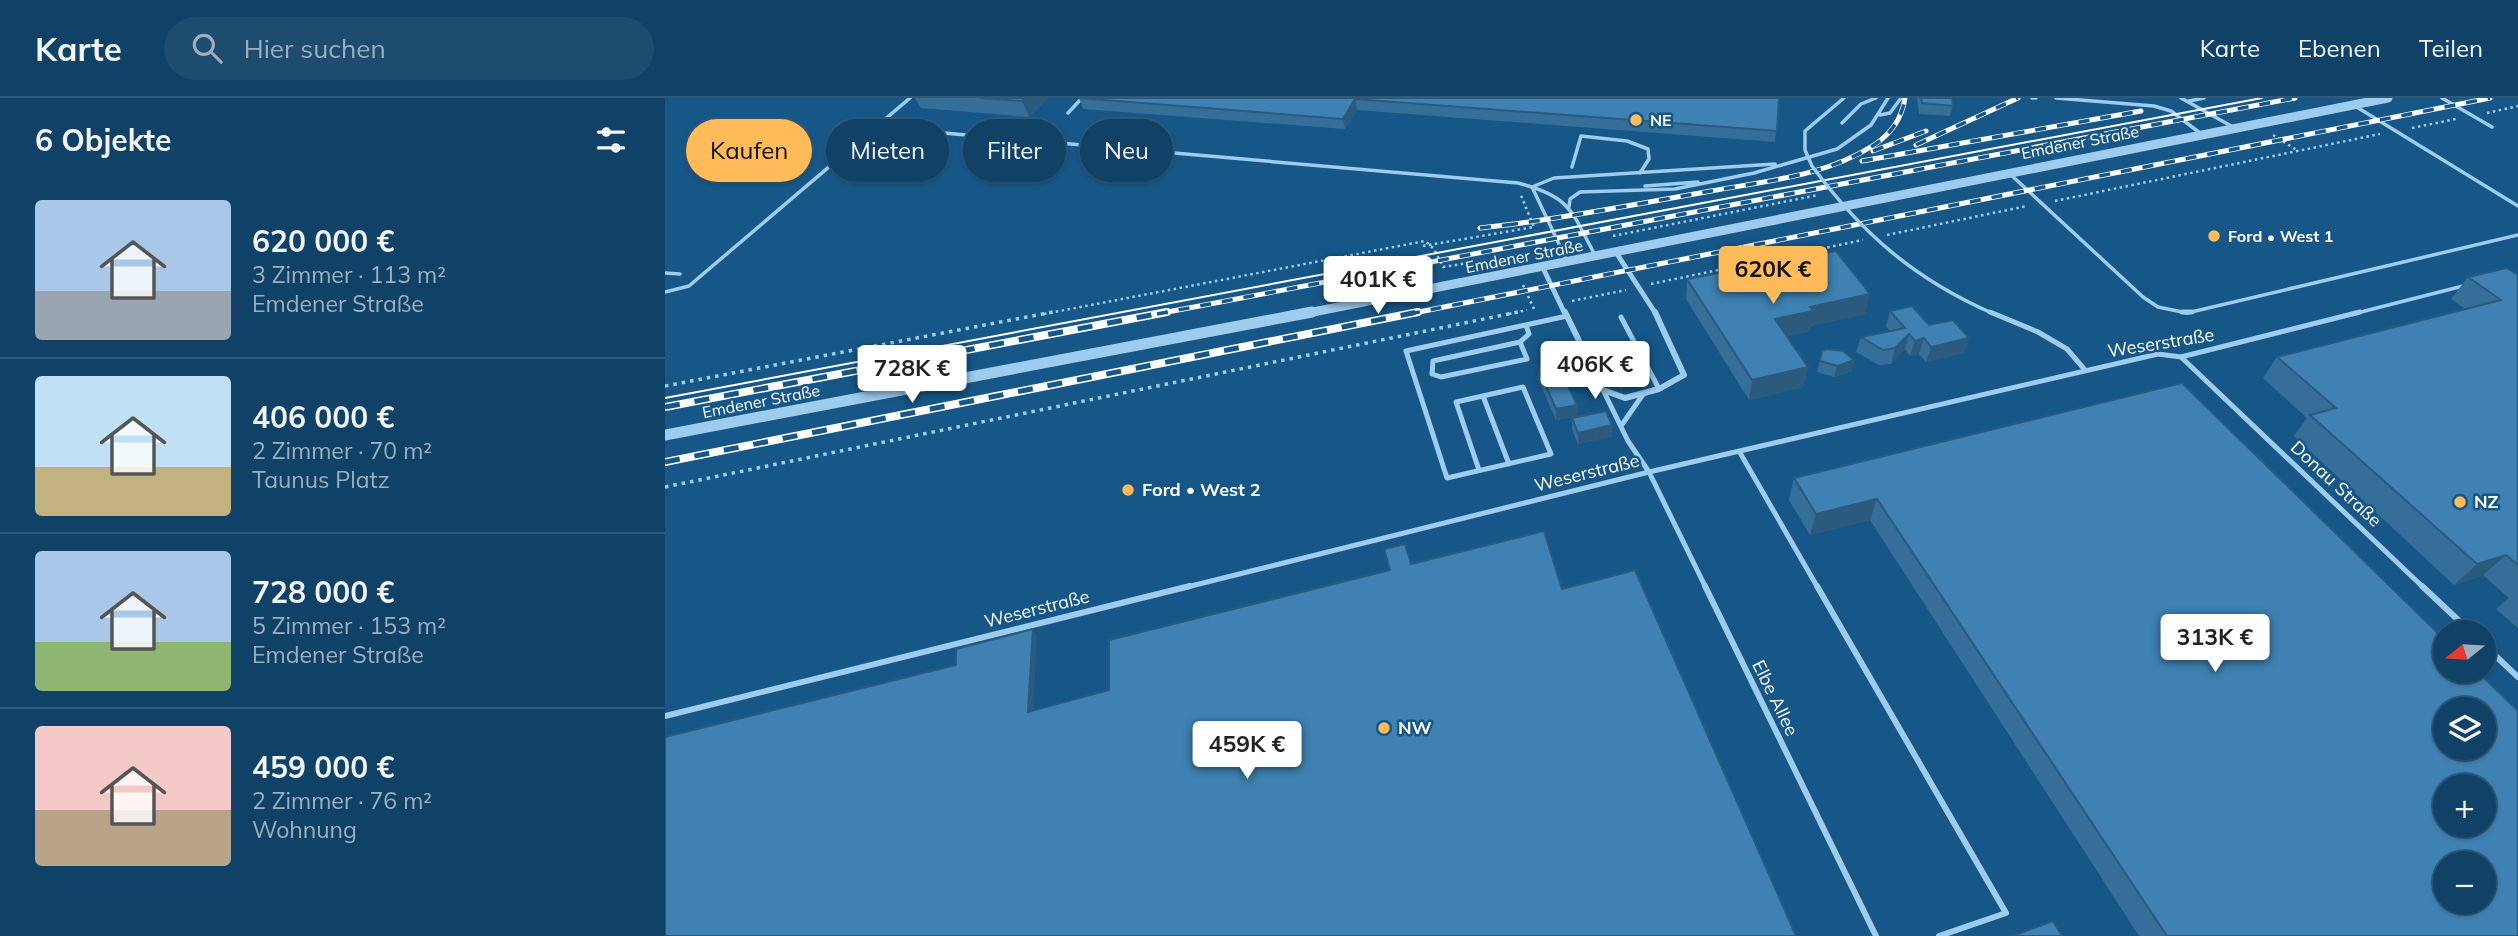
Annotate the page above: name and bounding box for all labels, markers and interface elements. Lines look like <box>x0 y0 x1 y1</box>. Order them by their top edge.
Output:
search box <box>164 17 654 80</box>
text: Karte <box>35 28 122 69</box>
icon: search <box>188 29 226 67</box>
text: Hier suchen <box>244 32 386 65</box>
text: Karte <box>2200 33 2260 63</box>
text: Ebenen <box>2298 33 2381 63</box>
text: Teilen <box>2419 33 2483 63</box>
place label: NE <box>1650 110 1672 130</box>
marker: NE <box>1628 112 1644 128</box>
chip: Kaufen <box>686 119 812 182</box>
chip: Mieten <box>826 119 949 182</box>
chip: Filter <box>963 119 1066 182</box>
chip: Neu <box>1080 119 1173 182</box>
text: 6 Objekte <box>35 121 171 159</box>
icon: filters <box>592 121 630 159</box>
street label: Emdener Straße <box>2019 121 2141 163</box>
text: 620 000 € <box>252 222 394 260</box>
place label: Ford • West 1 <box>2228 226 2333 246</box>
icon: home <box>91 228 175 312</box>
marker: Ford • West 1 <box>2206 228 2222 244</box>
street label: Emdener Straße <box>1463 235 1585 277</box>
pin: 620K € <box>1716 246 1830 306</box>
text: 620K € <box>1735 254 1811 283</box>
pin: 401K € <box>1321 256 1435 316</box>
text: 3 Zimmer · 113 m² <box>252 260 446 289</box>
text: 401K € <box>1340 264 1416 293</box>
text: Emdener Straße <box>252 289 424 318</box>
street label: Weserstraße <box>2106 323 2216 362</box>
pin: 406K € <box>1538 342 1652 401</box>
pin: 728K € <box>855 345 969 405</box>
text: 406K € <box>1557 349 1633 378</box>
text: 728K € <box>874 353 950 382</box>
street label: Emdener Straße <box>700 380 822 422</box>
text: 406 000 € <box>252 398 394 436</box>
icon: home <box>91 404 175 488</box>
text: 2 Zimmer · 70 m² <box>252 436 432 465</box>
street label: Donau Straße <box>2286 436 2387 532</box>
street label: Weserstraße <box>1532 448 1642 497</box>
text: Taunus Platz <box>252 465 390 494</box>
place label: Ford • West 2 <box>1142 478 1261 501</box>
marker: Ford • West 2 <box>1120 482 1136 498</box>
place label: NZ <box>2474 490 2499 513</box>
marker: NZ <box>2452 494 2468 510</box>
text: 728 000 € <box>252 573 394 611</box>
icon: home <box>91 579 175 663</box>
street label: Weserstraße <box>982 584 1092 633</box>
text: 5 Zimmer · 153 m² <box>252 611 446 640</box>
pin: 313K € <box>2158 614 2272 674</box>
north arrow <box>2433 620 2495 682</box>
map controls <box>2433 620 2496 914</box>
text: 313K € <box>2177 622 2253 651</box>
text: Emdener Straße <box>252 640 424 669</box>
street label: Elbe Allee <box>1747 656 1804 739</box>
button: layers <box>2433 697 2496 760</box>
place label: NW <box>1398 716 1432 739</box>
marker: NW <box>1376 720 1392 736</box>
pin: 459K € <box>1190 722 1304 781</box>
text: 459K € <box>1209 729 1285 758</box>
text: 459 000 € <box>252 748 394 786</box>
icon: home <box>91 754 175 838</box>
button: + <box>2433 774 2496 837</box>
text: 2 Zimmer · 76 m² <box>252 786 432 815</box>
text: Wohnung <box>252 815 357 844</box>
button: − <box>2433 851 2496 914</box>

